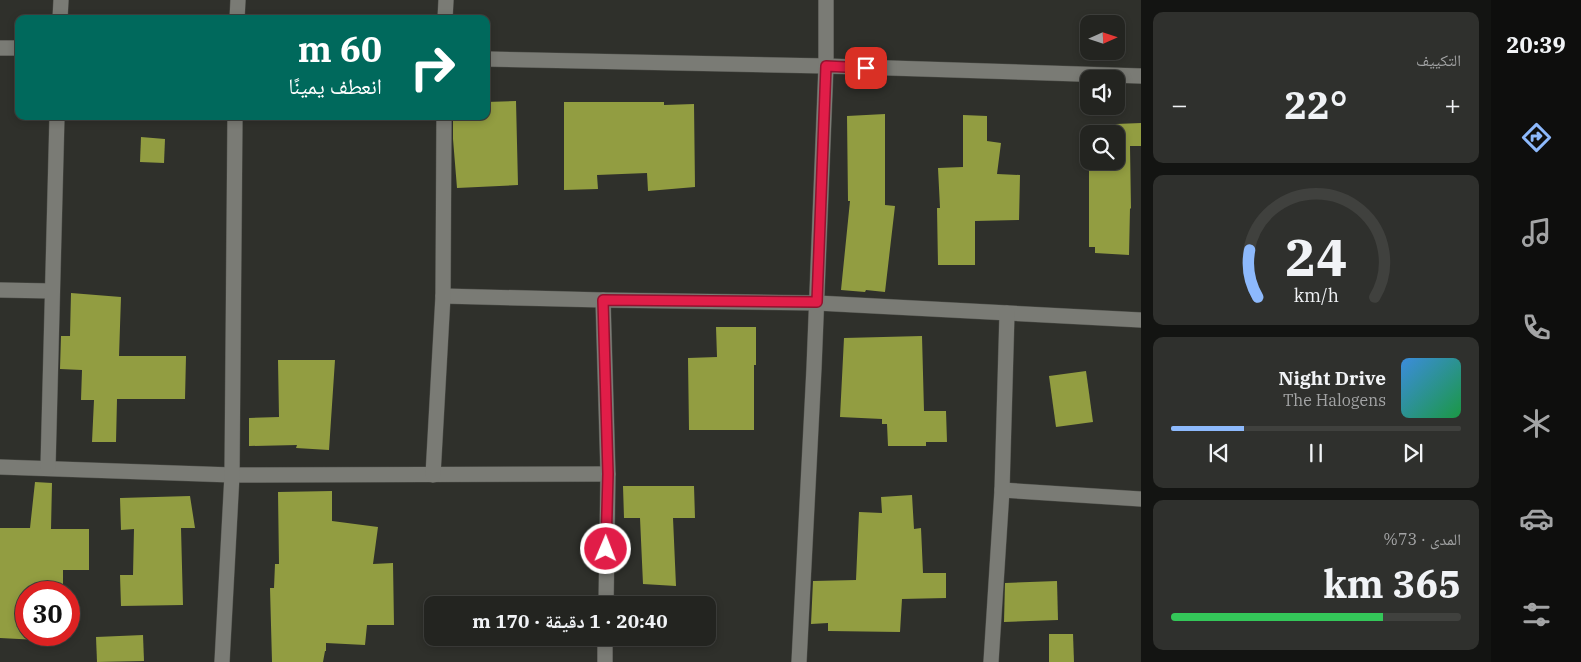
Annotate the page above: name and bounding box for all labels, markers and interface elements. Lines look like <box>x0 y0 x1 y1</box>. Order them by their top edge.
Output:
north arrow <box>1080 15 1125 60</box>
map controls <box>1080 15 1125 170</box>
text: 60 m <box>298 26 382 72</box>
text: 20:39 <box>1506 30 1566 59</box>
icon: right <box>400 35 465 100</box>
pin <box>845 47 887 89</box>
text: التكييف <box>1416 50 1461 70</box>
icon: arrive <box>852 54 880 82</box>
button: sound <box>1080 70 1125 115</box>
text: انعطف يمينًا <box>288 71 382 100</box>
text: 22° <box>1284 80 1348 129</box>
text: − <box>1171 86 1188 123</box>
text: + <box>1444 86 1461 123</box>
icon: directions <box>1519 120 1554 155</box>
button: search <box>1080 125 1125 170</box>
icon: music <box>1519 215 1554 250</box>
text: 24 <box>1285 223 1347 290</box>
text: km/h <box>1293 284 1339 307</box>
icon: phone <box>1519 310 1554 345</box>
text: Night Drive <box>1278 366 1386 390</box>
text: The Halogens <box>1283 390 1386 410</box>
icon: climate <box>1519 406 1554 441</box>
icon: previous <box>1205 439 1233 467</box>
icon: pause <box>1302 439 1330 467</box>
icon: next <box>1399 439 1427 467</box>
icon: car <box>1519 501 1554 536</box>
position arrow <box>579 522 631 574</box>
text: المدى · 73% <box>1383 529 1461 549</box>
text: 365 km <box>1323 559 1461 608</box>
speed limit sign: 30 <box>15 581 80 646</box>
icon: filters <box>1519 597 1554 632</box>
text: 20:40 · 1 دقيقة · 170 m <box>472 609 668 633</box>

